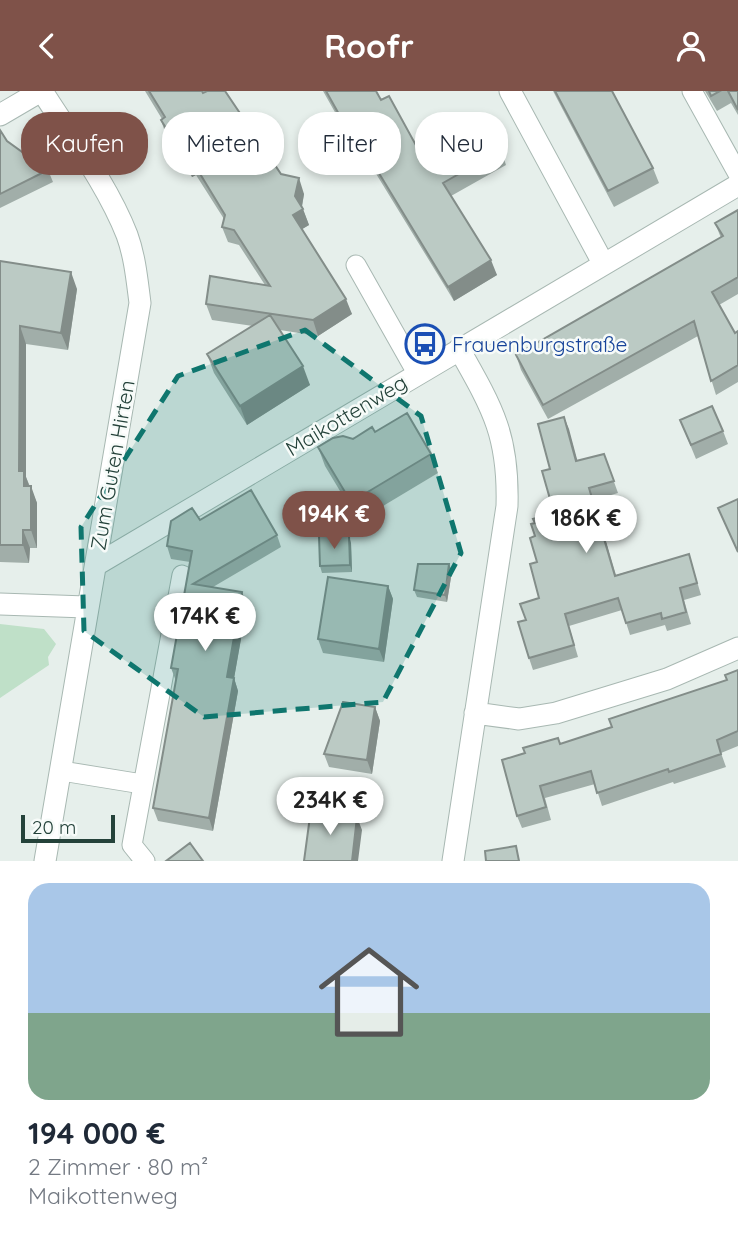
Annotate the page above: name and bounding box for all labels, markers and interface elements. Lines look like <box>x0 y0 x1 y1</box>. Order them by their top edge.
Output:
text: Roofr <box>324 26 414 66</box>
icon: back <box>28 27 66 65</box>
icon: person <box>672 27 710 65</box>
chip: Kaufen <box>21 112 148 175</box>
chip: Mieten <box>162 112 284 175</box>
chip: Filter <box>298 112 401 175</box>
chip: Neu <box>415 112 508 175</box>
bus stop icon: Frauenburgstraße <box>404 323 446 365</box>
place label: Frauenburgstraße <box>452 331 627 357</box>
street label: Maikottenweg <box>281 369 411 461</box>
street label: Zum Guten Hirten <box>84 378 140 552</box>
pin: 194K € <box>277 491 391 551</box>
pin: 186K € <box>529 496 643 555</box>
text: 194K € <box>298 499 370 528</box>
text: 186K € <box>551 503 621 532</box>
pin: 174K € <box>148 594 262 653</box>
text: 174K € <box>170 601 240 630</box>
pin: 234K € <box>273 777 387 837</box>
text: 234K € <box>293 785 367 814</box>
scale bar <box>21 812 116 844</box>
text: 20 m <box>32 815 76 839</box>
icon: home <box>306 929 432 1055</box>
text: 194 000 € <box>28 1114 165 1152</box>
text: 2 Zimmer · 80 m² <box>28 1152 208 1181</box>
text: Maikottenweg <box>28 1181 178 1210</box>

